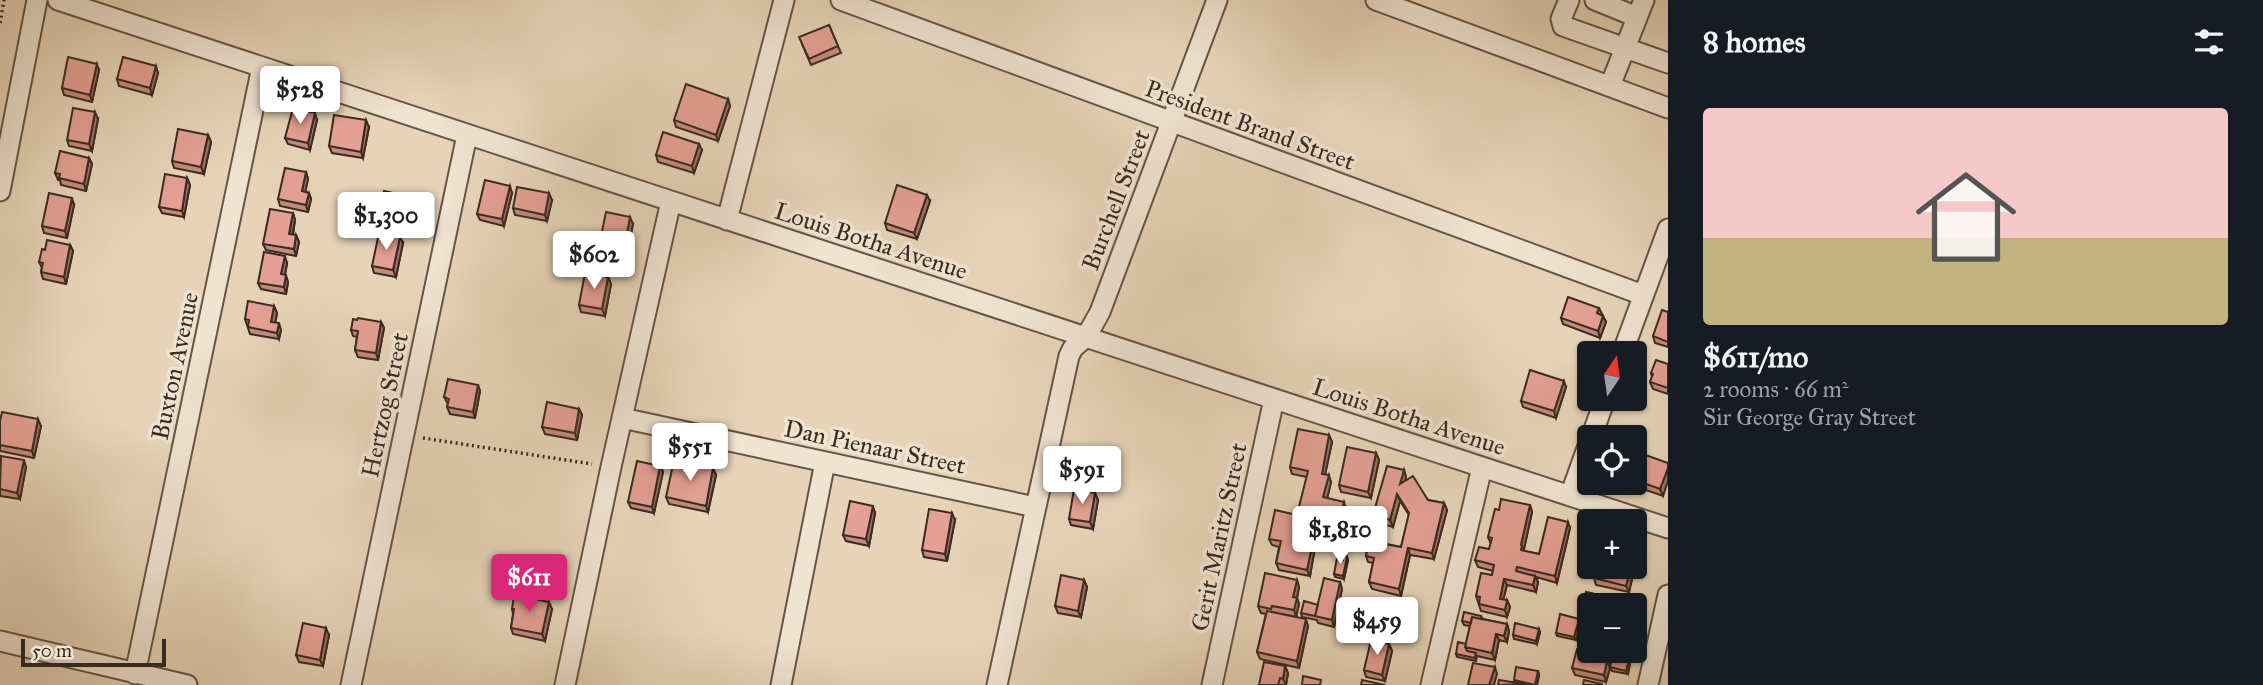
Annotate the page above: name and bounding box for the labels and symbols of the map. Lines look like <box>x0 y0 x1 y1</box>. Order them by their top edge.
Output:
pin: $528 <box>259 66 341 126</box>
street label: President Brand Street <box>1141 73 1359 177</box>
street label: Burchell Street <box>1075 125 1157 275</box>
pin: $1,300 <box>329 192 443 252</box>
street label: Louis Botha Avenue <box>771 196 971 286</box>
pin: $602 <box>553 232 635 291</box>
street label: Buxton Avenue <box>145 289 205 443</box>
street label: Hertzog Street <box>355 329 415 480</box>
north arrow <box>1577 341 1647 411</box>
street label: Louis Botha Avenue <box>1309 372 1509 462</box>
street label: Dan Pienaar Street <box>782 413 969 481</box>
pin: $551 <box>649 424 731 483</box>
street label: Gerit Maritz Street <box>1184 440 1254 634</box>
pin: $591 <box>1041 447 1123 506</box>
pin: $1,810 <box>1283 506 1397 566</box>
pin: $611 <box>488 554 570 614</box>
pin: $459 <box>1336 598 1418 657</box>
scale bar <box>21 636 166 668</box>

